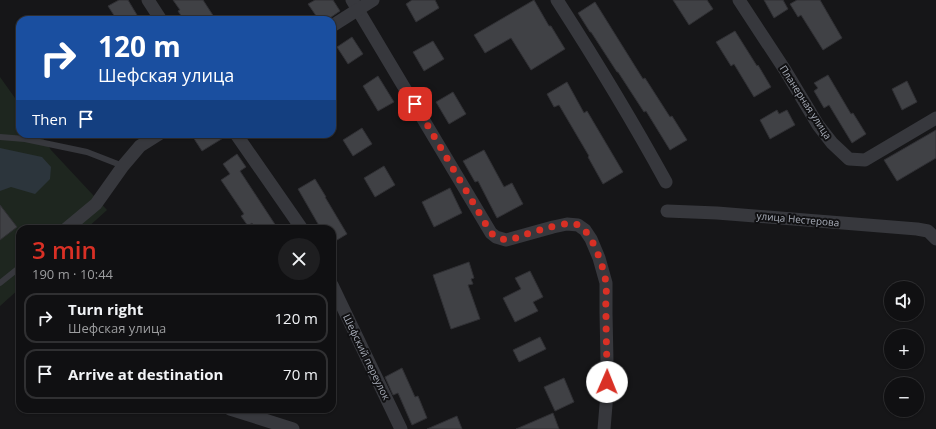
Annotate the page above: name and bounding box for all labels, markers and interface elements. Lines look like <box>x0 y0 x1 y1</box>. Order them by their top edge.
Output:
text: 120 m <box>98 27 181 65</box>
icon: right <box>32 32 84 84</box>
street label: Планерная улица <box>777 62 835 142</box>
text: Шефская улица <box>98 63 234 87</box>
pin <box>398 87 432 121</box>
icon: arrive <box>404 93 426 115</box>
icon: arrive <box>75 108 97 130</box>
text: Then <box>32 109 67 129</box>
street label: улица Нестерова <box>756 208 840 230</box>
text: 3 min <box>32 233 97 266</box>
button: close <box>278 238 320 280</box>
text: 190 m · 10:44 <box>32 265 113 283</box>
map controls <box>884 281 924 417</box>
button: sound <box>884 281 924 321</box>
text: Turn right <box>68 299 143 319</box>
icon: right <box>34 307 56 329</box>
text: 120 m <box>274 308 318 328</box>
street label: Шефский переулок <box>340 312 394 403</box>
text: Шефская улица <box>68 319 166 337</box>
button: + <box>884 329 924 369</box>
position arrow <box>586 361 628 403</box>
icon: arrive <box>34 363 56 385</box>
text: Arrive at destination <box>68 364 223 384</box>
text: 70 m <box>283 364 318 384</box>
button: − <box>884 377 924 417</box>

